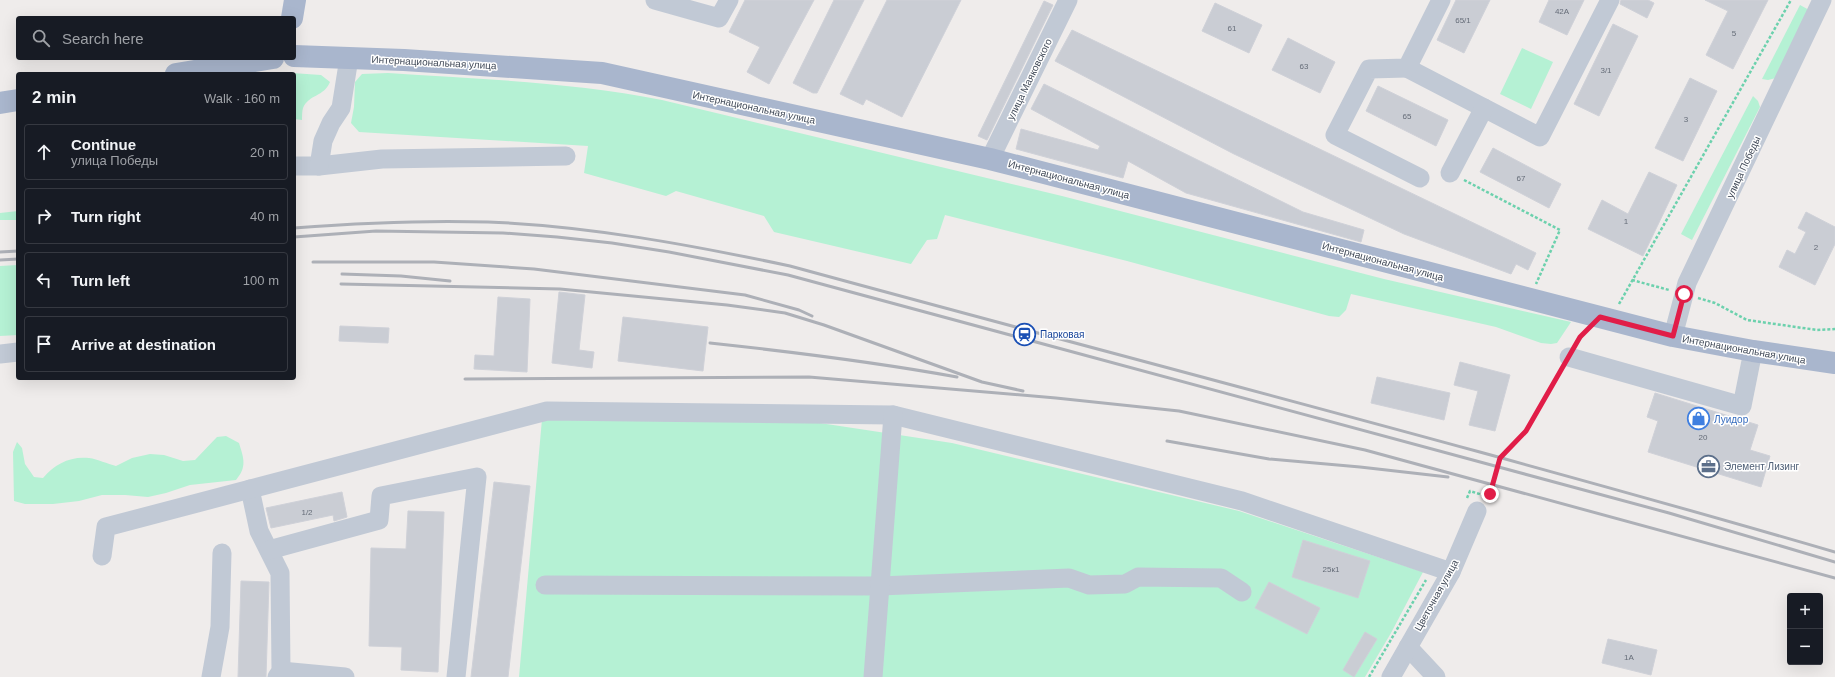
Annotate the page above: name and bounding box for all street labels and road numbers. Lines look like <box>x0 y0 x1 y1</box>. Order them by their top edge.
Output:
street label: улица Маяковского <box>1005 36 1054 122</box>
street label: Интернациональная улица <box>371 54 497 71</box>
street label: Интернациональная улица <box>692 89 817 126</box>
street label: улица Победы <box>1724 135 1763 200</box>
street label: Интернациональная улица <box>1007 158 1131 201</box>
street label: Интернациональная улица <box>1321 240 1445 283</box>
street label: Интернациональная улица <box>1681 333 1807 366</box>
street label: Цветочная улица <box>1412 557 1461 633</box>

